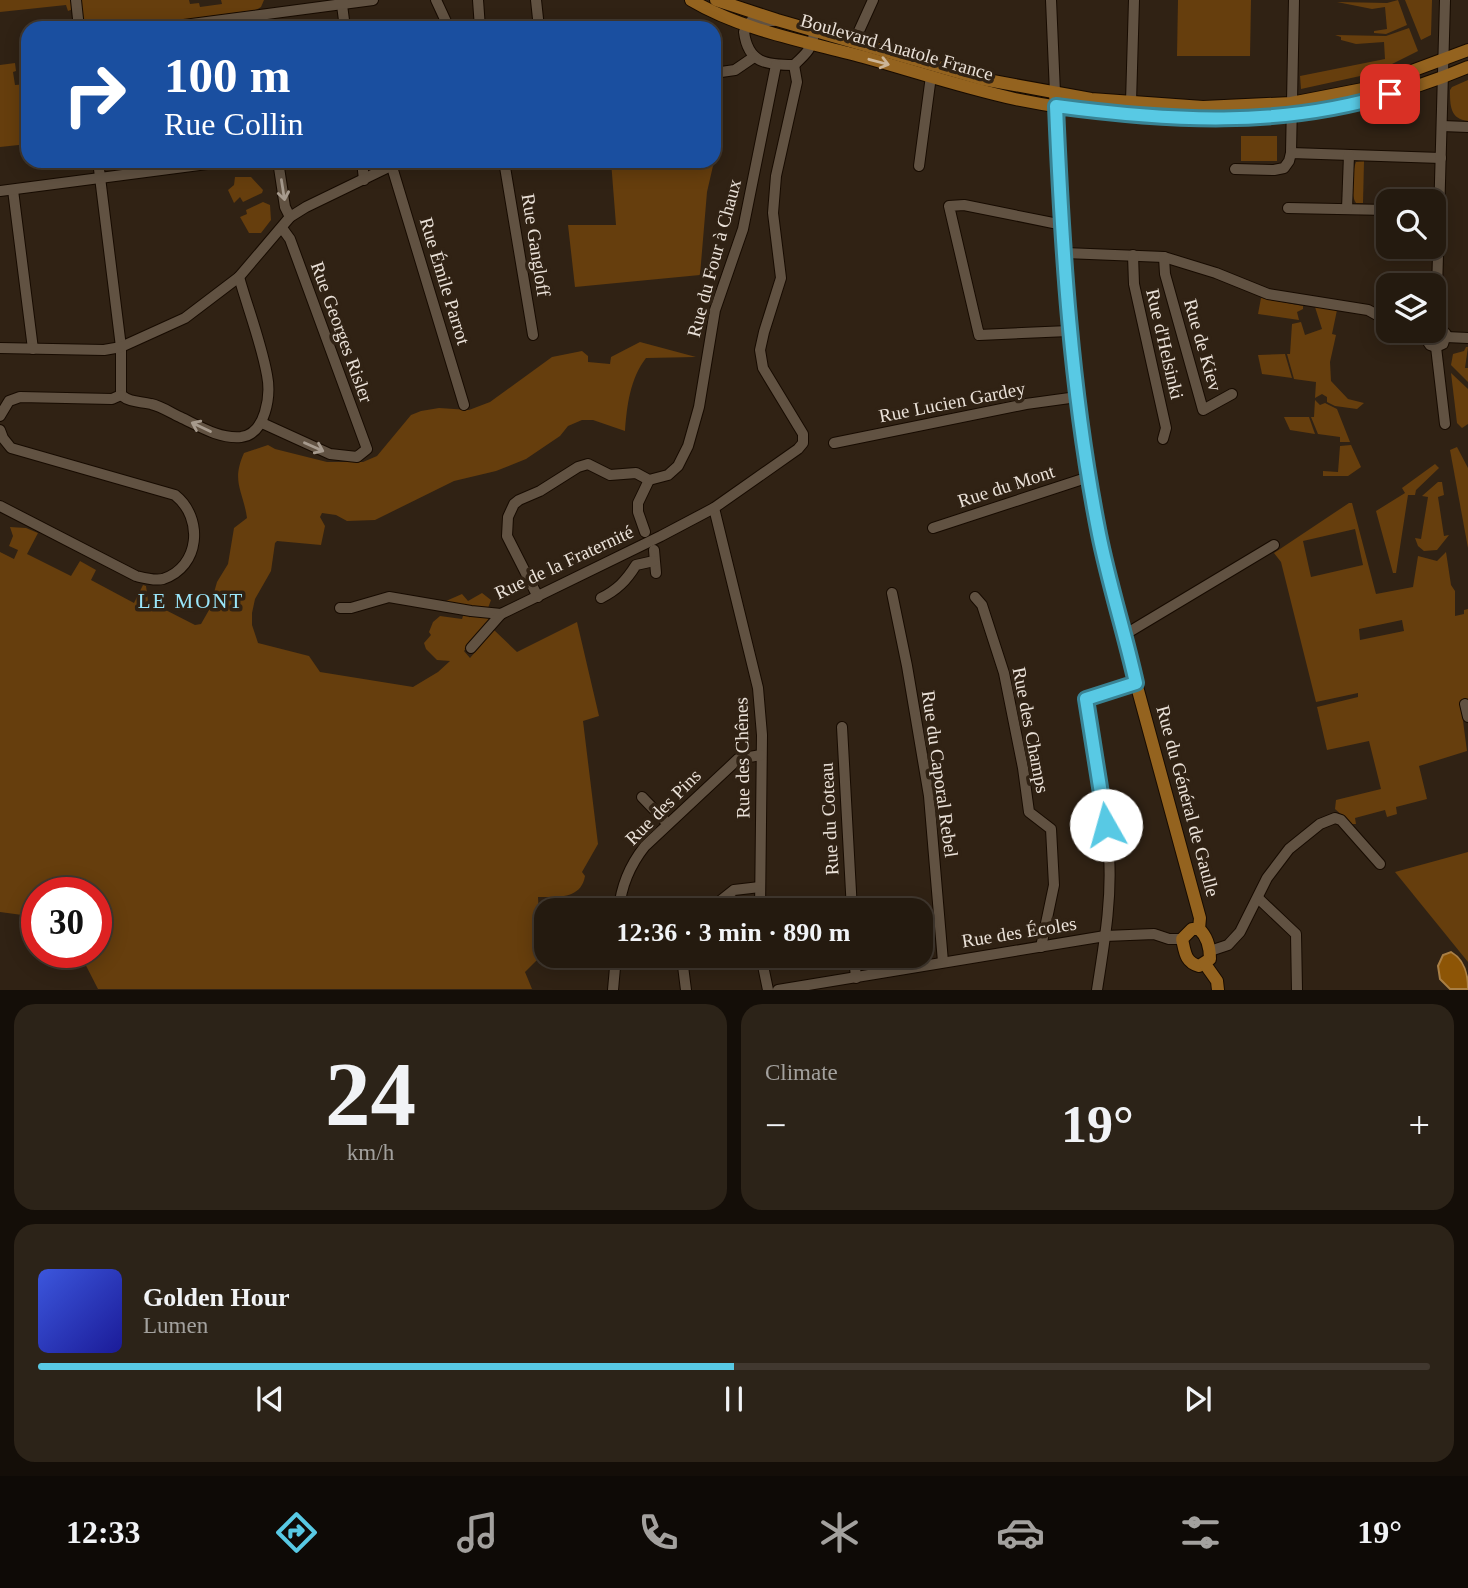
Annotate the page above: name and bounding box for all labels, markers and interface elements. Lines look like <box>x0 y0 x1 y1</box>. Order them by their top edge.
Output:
street label: Boulevard Anatole France <box>798 9 996 85</box>
text: 100 m <box>164 48 291 103</box>
icon: right <box>49 49 140 140</box>
one-way arrow <box>868 56 890 69</box>
pin <box>1360 64 1420 124</box>
icon: arrive <box>1371 75 1409 113</box>
text: Rue Collin <box>164 106 304 142</box>
street label: Rue du Four à Chaux <box>683 176 745 339</box>
one-way arrow <box>276 178 289 201</box>
map controls <box>1376 189 1446 343</box>
button: search <box>1376 189 1446 259</box>
street label: Rue Gangloff <box>518 192 555 298</box>
street label: Rue Émile Parrot <box>416 215 475 348</box>
street label: Rue Georges Risler <box>307 259 377 406</box>
button: layers <box>1376 273 1446 343</box>
street label: Rue d'Helsinki <box>1142 287 1188 401</box>
street label: Rue de Kiev <box>1180 296 1226 394</box>
street label: Rue Lucien Gardey <box>877 377 1028 427</box>
one-way arrow <box>191 420 212 433</box>
one-way arrow <box>303 441 324 454</box>
street label: Rue du Mont <box>955 460 1058 511</box>
street label: Rue de la Fraternité <box>491 521 637 603</box>
district label: LE MONT <box>138 589 244 613</box>
street label: Rue des Champs <box>1009 665 1053 795</box>
street label: Rue du Caporal Rebel <box>918 689 962 859</box>
street label: Rue des Chênes <box>730 697 754 819</box>
street label: Rue du Général de Gaulle <box>1152 703 1224 899</box>
street label: Rue du Coteau <box>816 762 842 876</box>
street label: Rue des Pins <box>621 765 705 849</box>
position arrow <box>1069 788 1143 862</box>
speed limit sign: 30 <box>21 877 112 968</box>
street label: Rue des Écoles <box>960 913 1078 951</box>
text: 12:36 · 3 min · 890 m <box>617 918 851 947</box>
text: 24 <box>325 1044 416 1145</box>
text: Climate <box>765 1060 838 1085</box>
text: 19° <box>1061 1096 1134 1153</box>
text: − <box>765 1104 786 1146</box>
text: + <box>1409 1104 1430 1146</box>
text: km/h <box>347 1140 394 1165</box>
text: Golden Hour <box>143 1283 290 1312</box>
text: Lumen <box>143 1313 208 1338</box>
icon: previous <box>251 1380 289 1418</box>
icon: pause <box>715 1380 753 1418</box>
icon: next <box>1179 1380 1217 1418</box>
icon: directions <box>272 1508 321 1557</box>
icon: music <box>453 1508 502 1557</box>
icon: phone <box>634 1508 683 1557</box>
icon: climate <box>815 1508 864 1557</box>
icon: car <box>996 1508 1045 1557</box>
icon: filters <box>1176 1508 1225 1557</box>
text: 12:33 <box>66 1514 141 1550</box>
text: 19° <box>1357 1514 1402 1550</box>

